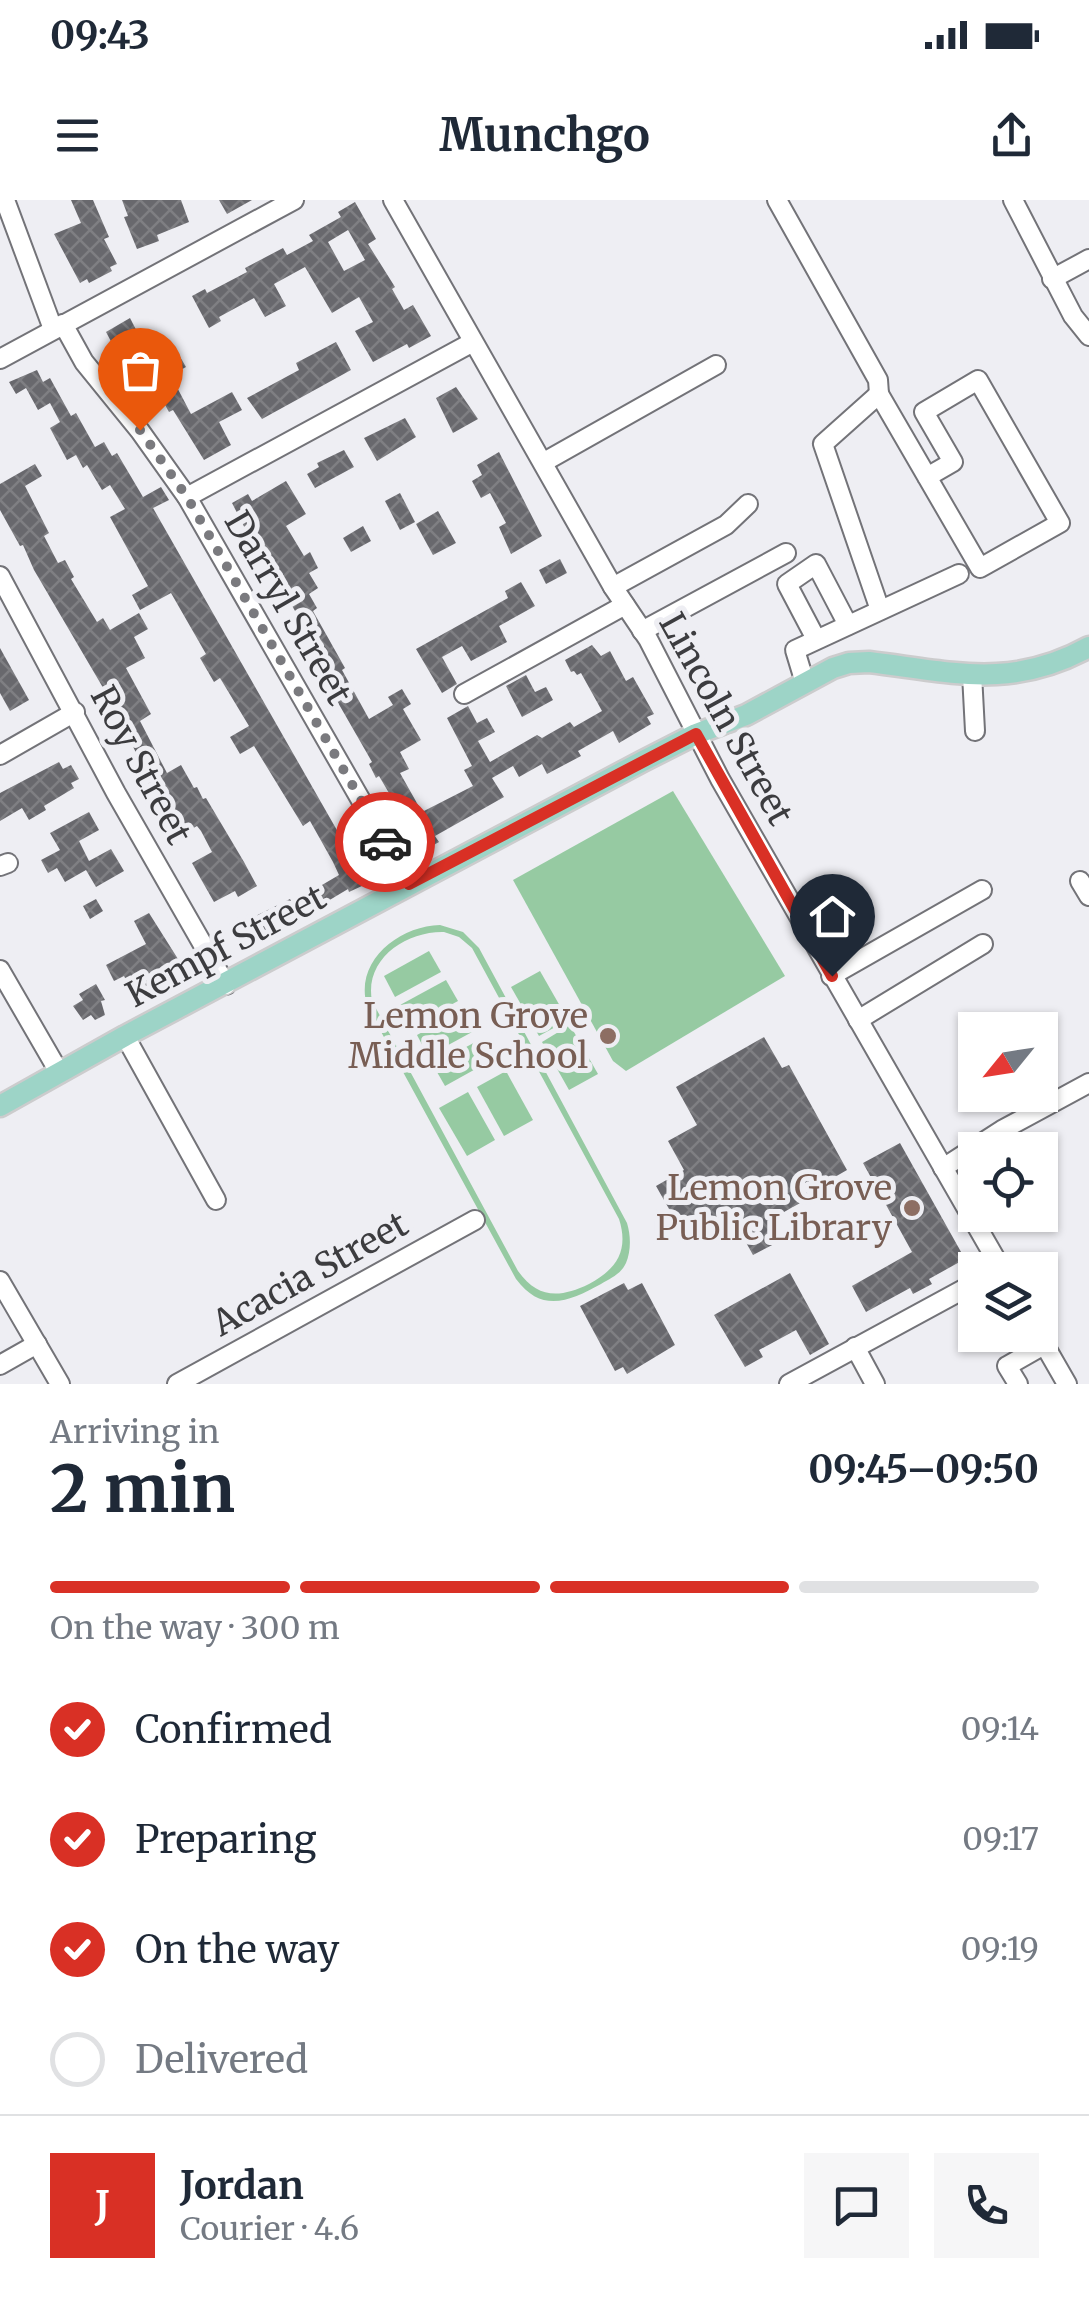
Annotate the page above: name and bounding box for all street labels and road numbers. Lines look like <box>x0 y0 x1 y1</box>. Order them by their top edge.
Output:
street label: Darryl Street <box>215 503 361 713</box>
street label: Lincoln Street <box>650 605 803 833</box>
street label: Roy Street <box>81 678 201 852</box>
street label: Kempf Street <box>119 875 334 1017</box>
street label: Acacia Street <box>204 1202 416 1346</box>

